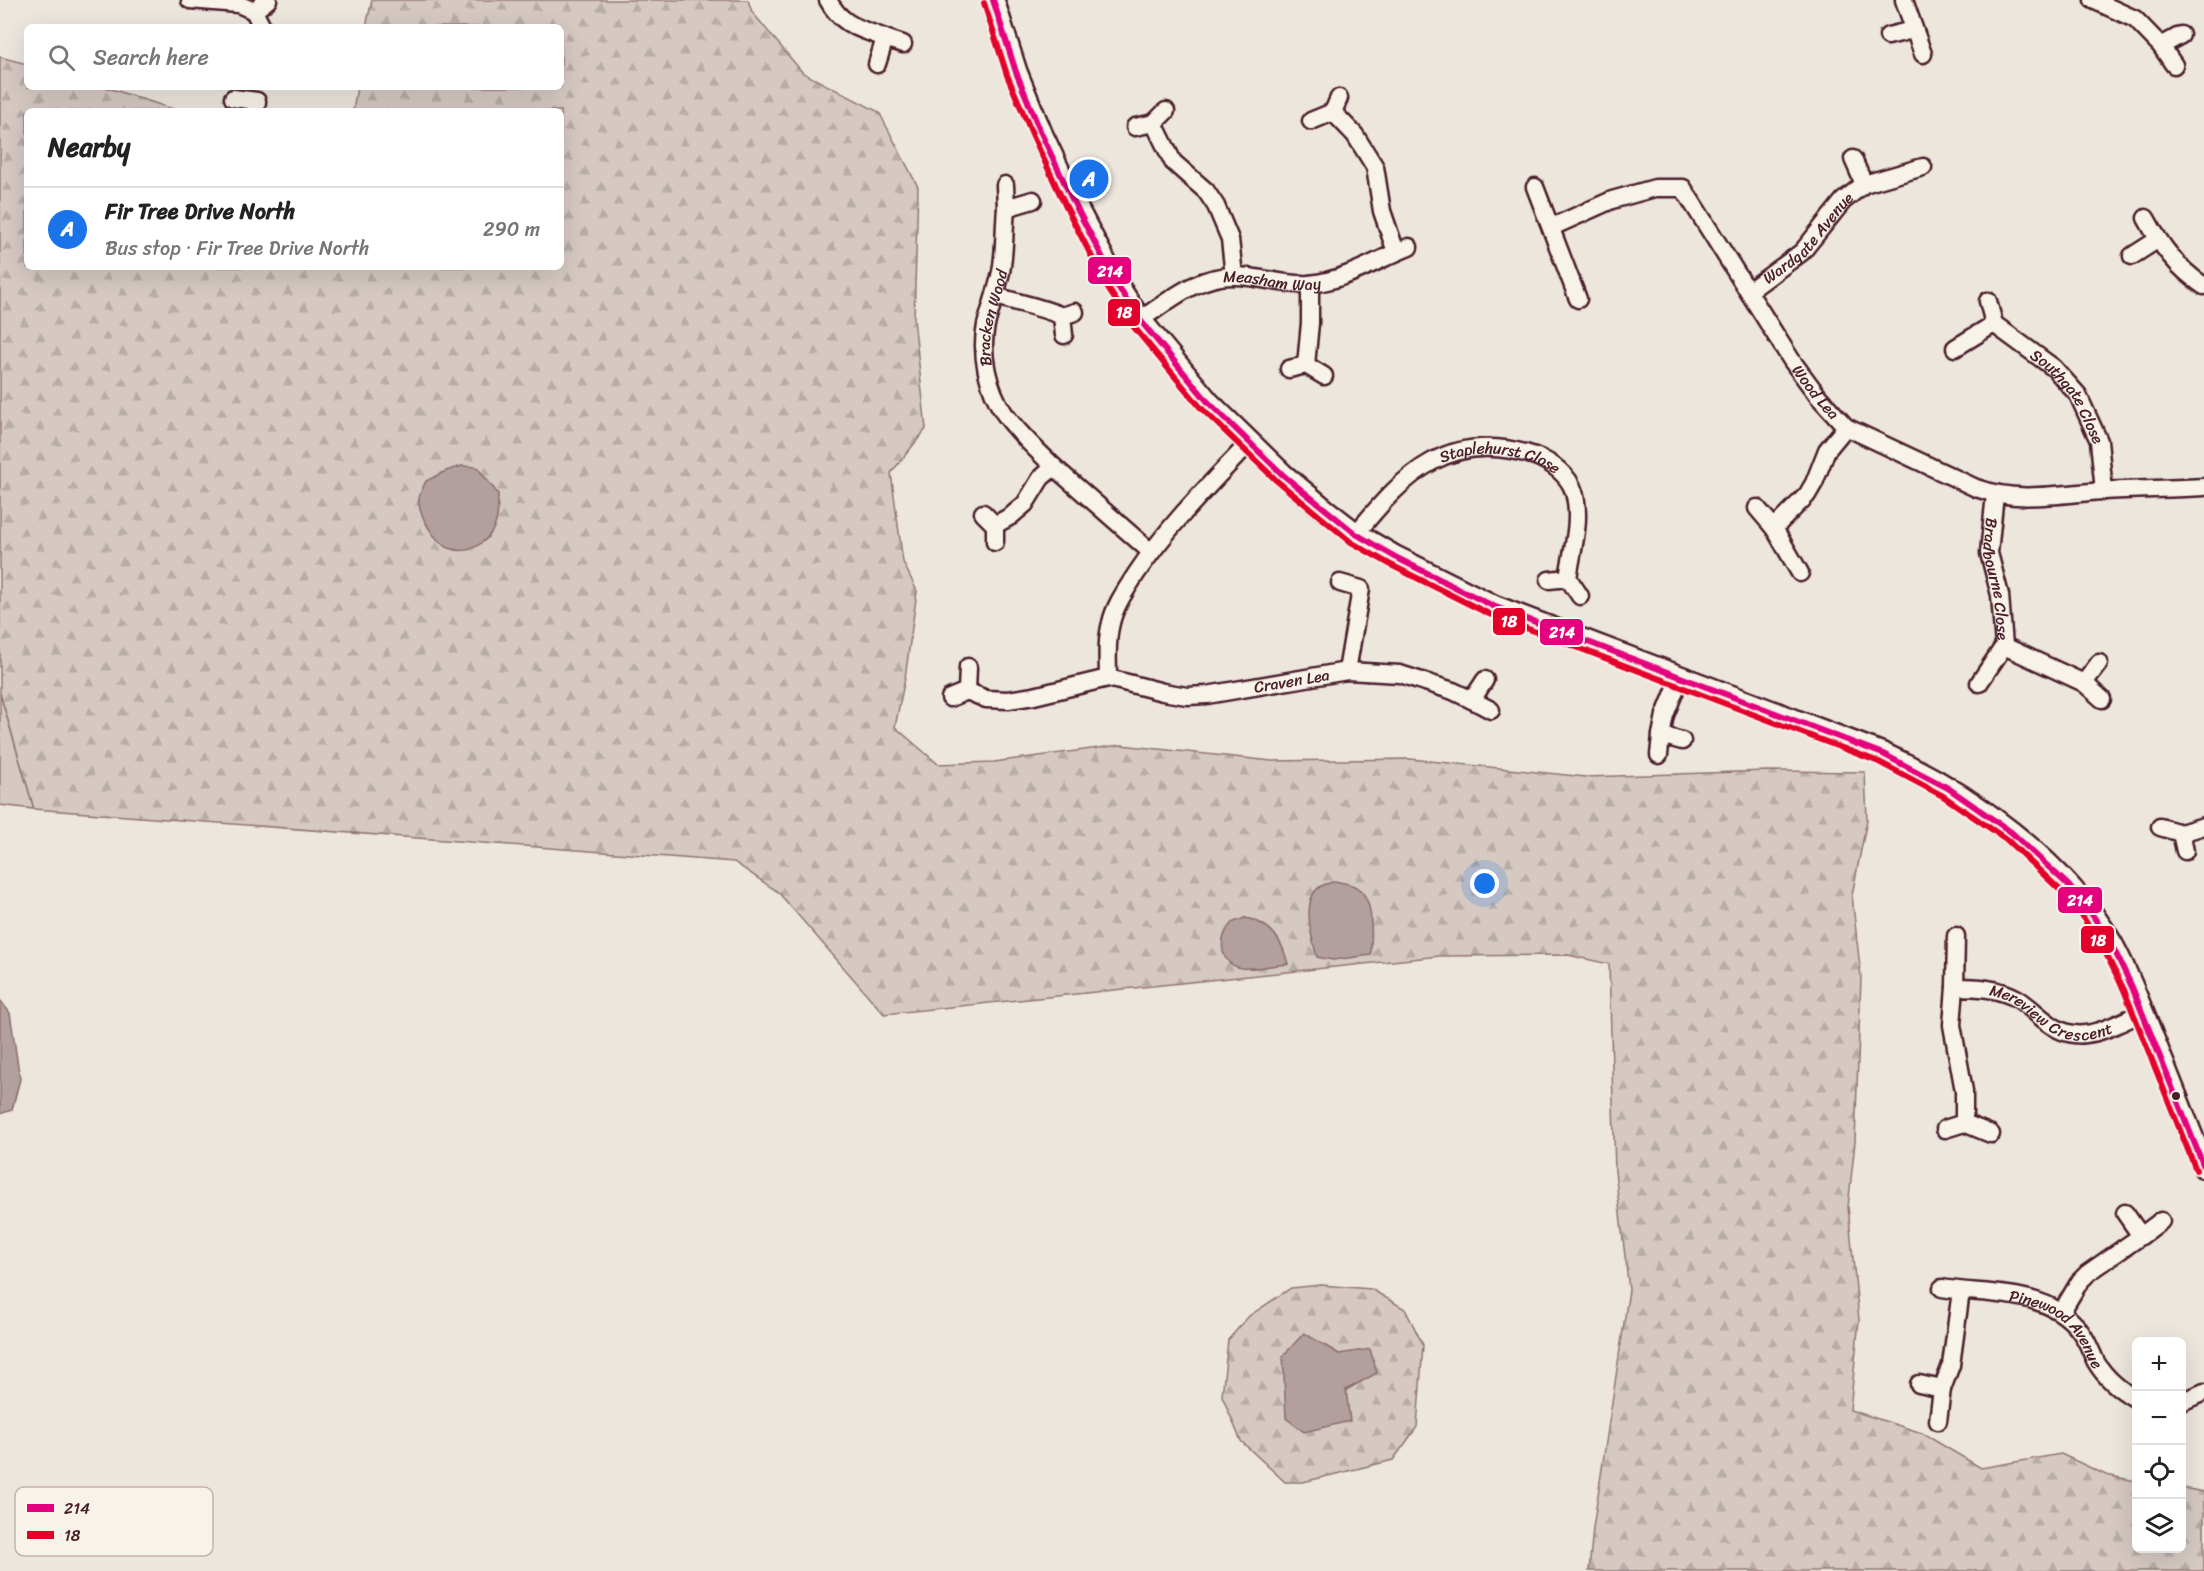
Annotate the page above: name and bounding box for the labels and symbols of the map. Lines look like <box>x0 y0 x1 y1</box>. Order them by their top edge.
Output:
pin: A <box>1070 156 1108 201</box>
street label: Wardgate Avenue <box>1756 184 1860 292</box>
line badge: 214 <box>1087 256 1132 285</box>
text: 214 <box>1096 257 1123 286</box>
street label: Measham Way <box>1223 262 1324 299</box>
street label: Bracken Wood <box>970 265 1017 368</box>
line badge: 18 <box>1107 298 1141 327</box>
text: 18 <box>1116 298 1133 327</box>
street label: Southgate Close <box>2024 341 2112 449</box>
street label: Wood Lea <box>1784 358 1847 427</box>
street label: Staplehurst Close <box>1435 433 1567 482</box>
street label: Bradbourne Close <box>1974 516 2018 641</box>
line badge: 18 <box>1492 607 1526 636</box>
text: 18 <box>1501 607 1518 636</box>
line badge: 214 <box>1539 618 1584 646</box>
text: 214 <box>1548 618 1575 647</box>
street label: Craven Lea <box>1252 660 1332 702</box>
your location <box>1470 869 1499 898</box>
line badge: 214 <box>2057 886 2103 914</box>
text: 214 <box>2066 886 2093 915</box>
line badge: 18 <box>2080 925 2115 954</box>
text: 18 <box>2090 926 2107 955</box>
street label: Mereview Crescent <box>1987 976 2117 1050</box>
unlabelled marker <box>2170 1090 2182 1102</box>
street label: Pinewood Avenue <box>2007 1281 2111 1375</box>
legend <box>15 1487 213 1556</box>
text: 214 <box>64 1494 90 1523</box>
text: 18 <box>64 1521 81 1550</box>

